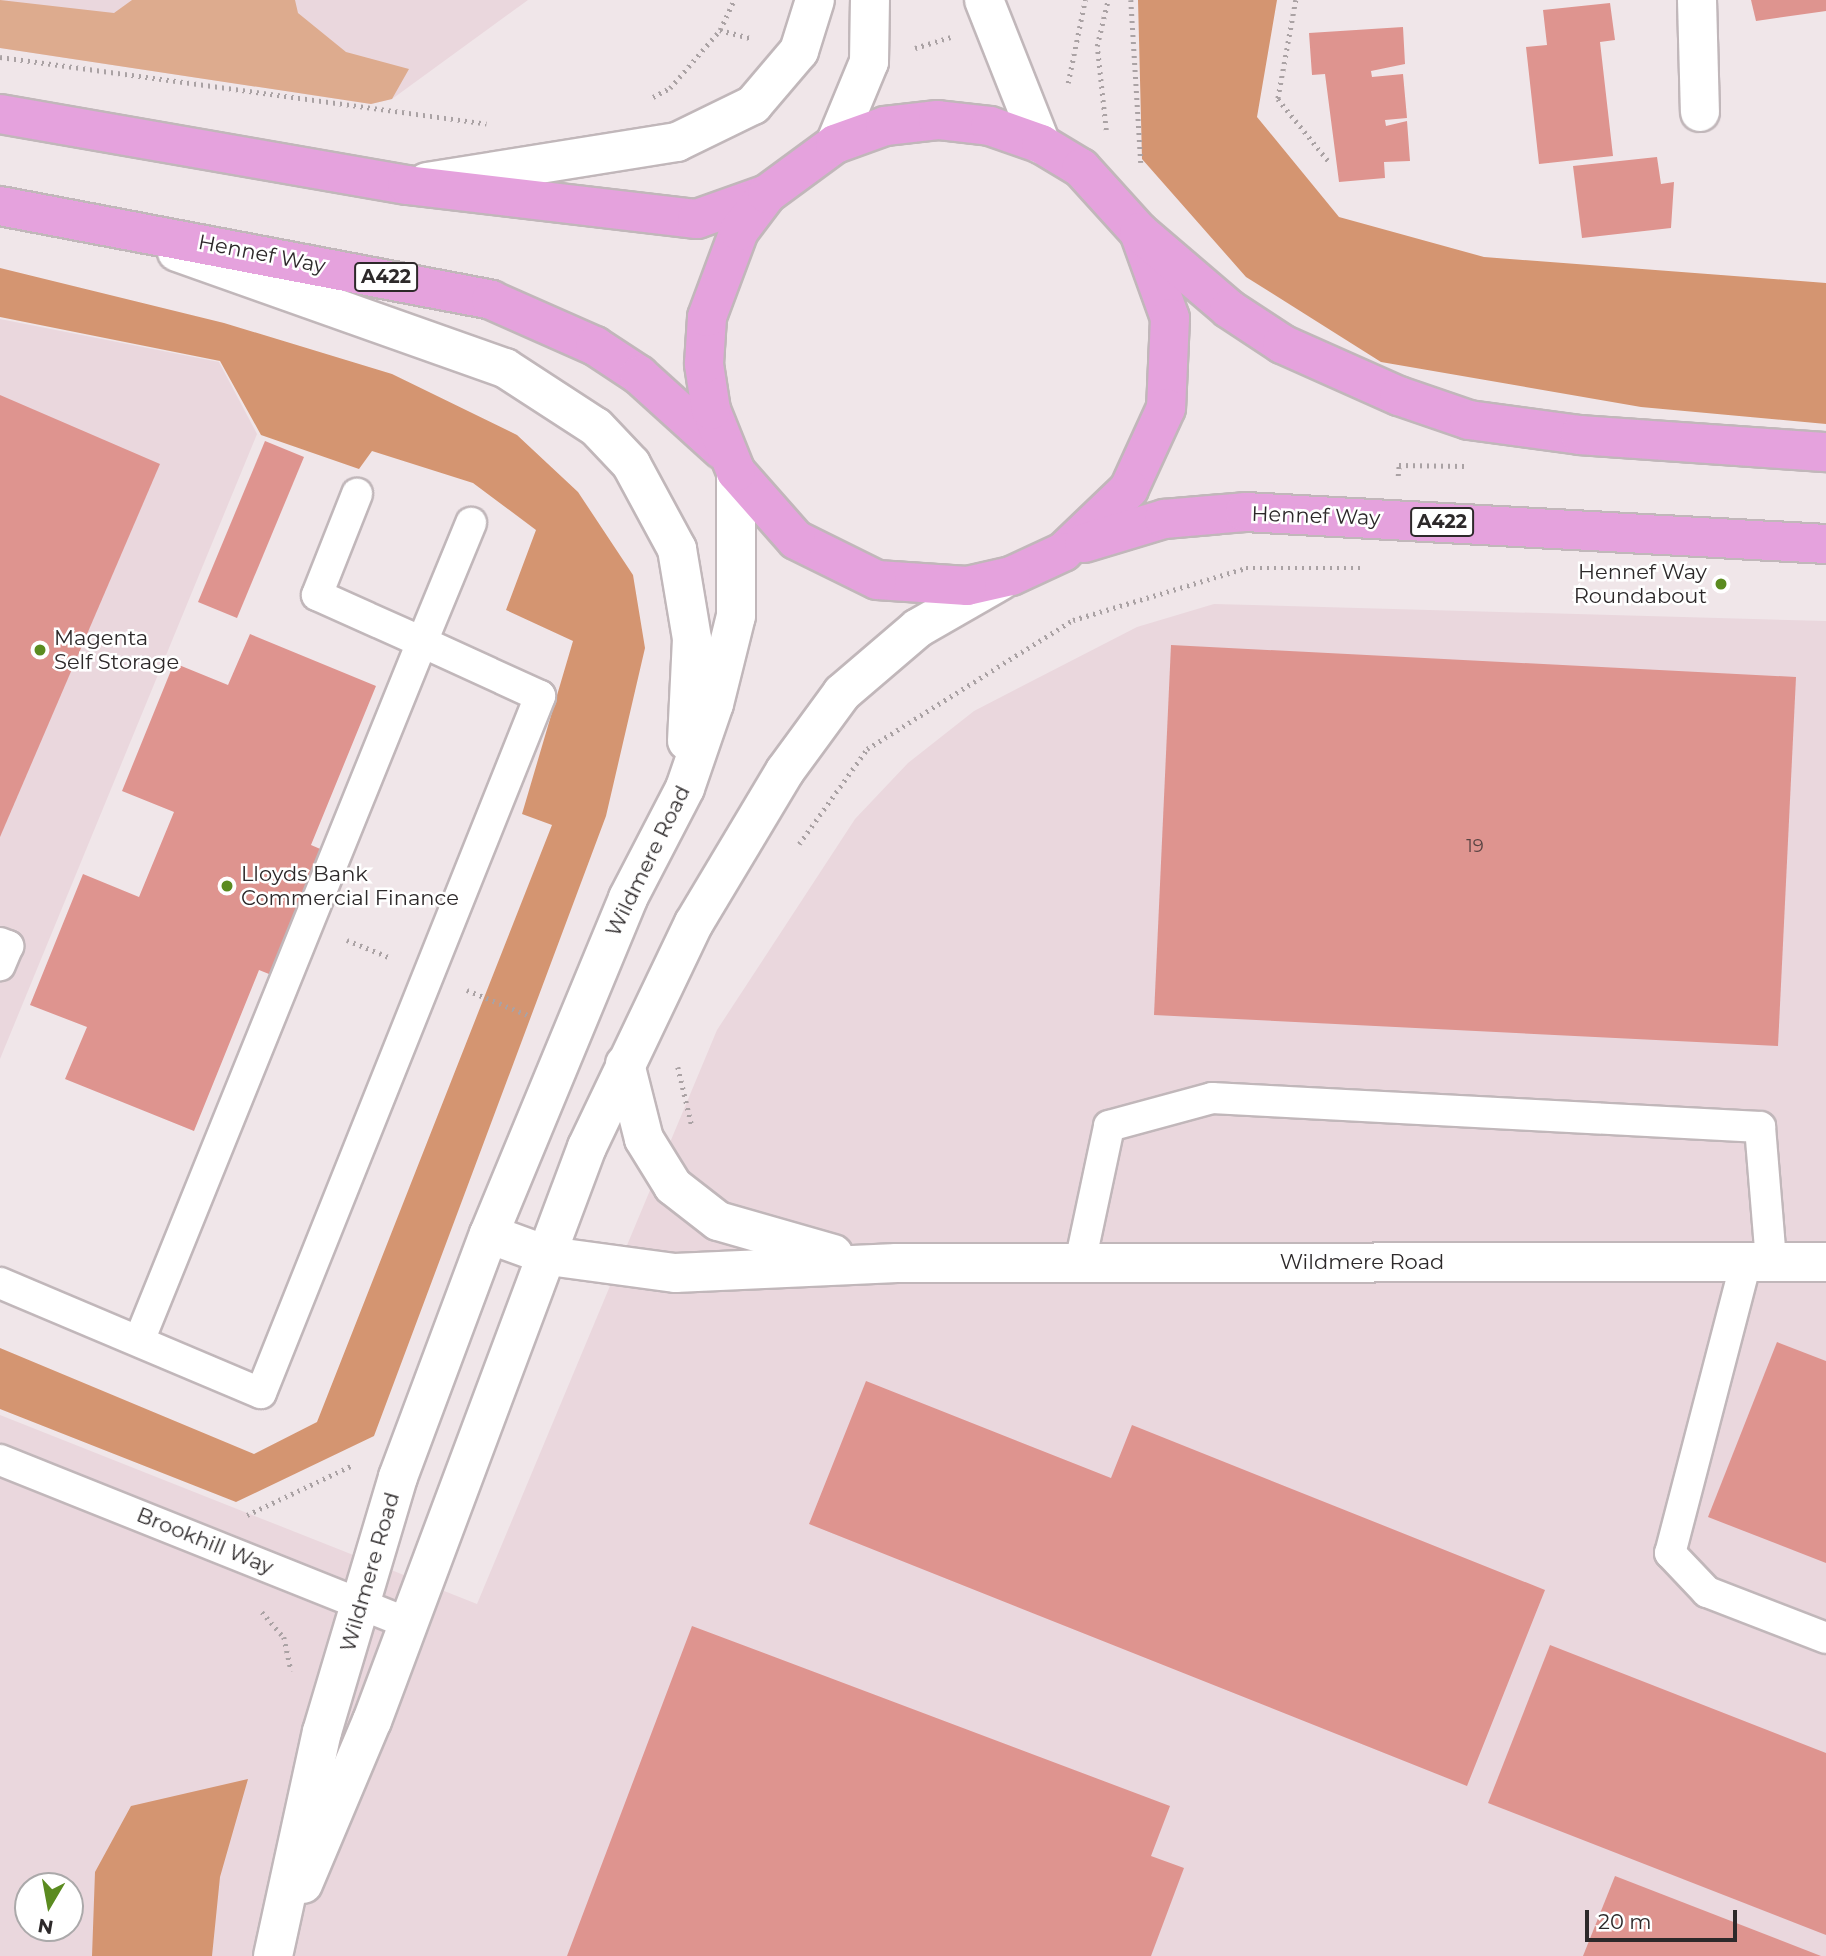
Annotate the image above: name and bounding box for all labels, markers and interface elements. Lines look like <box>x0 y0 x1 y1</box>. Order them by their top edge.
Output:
street label: Hennef Way <box>196 229 328 279</box>
road number: A422 <box>353 262 419 292</box>
street label: Hennef Way <box>1251 501 1381 531</box>
road number: A422 <box>1409 506 1475 538</box>
place label: Hennef Way Roundabout <box>1574 559 1707 609</box>
marker: Hennef Way Roundabout <box>1713 576 1729 592</box>
place label: Magenta Self Storage <box>54 625 179 675</box>
marker: Magenta Self Storage <box>32 642 48 658</box>
street label: Wildmere Road <box>601 781 695 941</box>
house number: 19 <box>1466 835 1484 857</box>
place label: Lloyds Bank Commercial Finance <box>241 861 459 911</box>
marker: Lloyds Bank Commercial Finance <box>219 878 235 894</box>
street label: Wildmere Road <box>1280 1249 1444 1275</box>
street label: Wildmere Road <box>335 1489 405 1655</box>
street label: Brookhill Way <box>133 1502 277 1580</box>
north arrow <box>14 1872 84 1942</box>
scale bar <box>1588 1896 1740 1940</box>
text: 20 m <box>1598 1909 1652 1934</box>
text: N <box>36 1914 55 1939</box>

